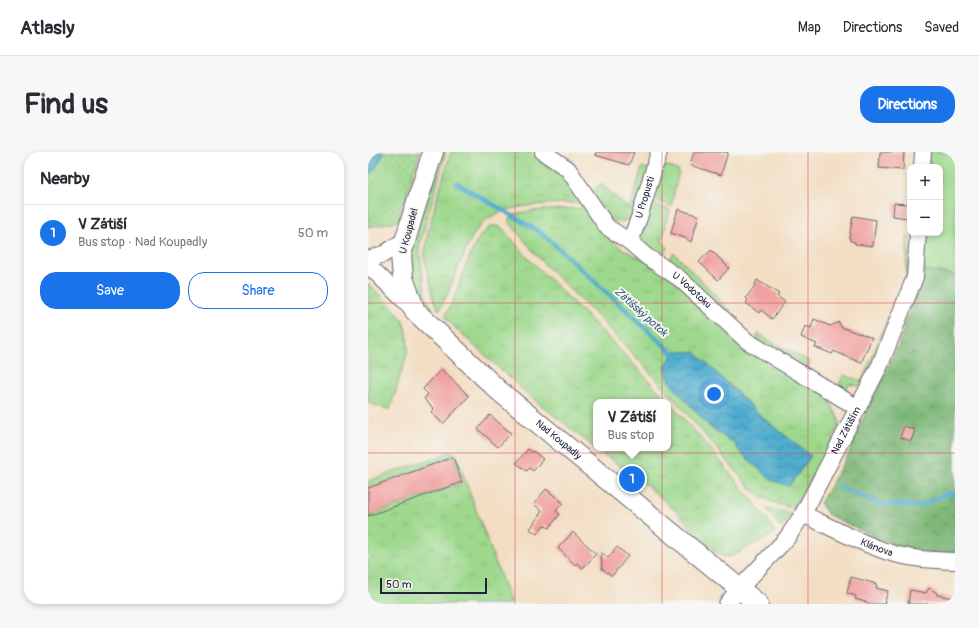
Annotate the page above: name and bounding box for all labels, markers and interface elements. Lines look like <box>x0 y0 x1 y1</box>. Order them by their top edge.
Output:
text: Atlasly <box>20 16 74 40</box>
text: Map <box>798 19 821 36</box>
text: Directions <box>843 19 902 36</box>
text: Saved <box>924 19 959 36</box>
button: Directions <box>860 86 955 123</box>
text: Find us <box>24 87 108 122</box>
map controls <box>907 164 943 236</box>
button: + <box>907 164 943 200</box>
text: Nearby <box>40 168 89 189</box>
street label: U Propusti <box>633 175 657 220</box>
button: − <box>907 200 943 236</box>
street label: U Koupadel <box>397 207 421 255</box>
text: V Zátiší <box>78 215 127 234</box>
text: 1 <box>50 225 56 241</box>
text: 50 m <box>298 225 328 241</box>
text: Bus stop · Nad Koupadly <box>78 234 207 250</box>
street label: U Vodotoku <box>670 269 714 311</box>
button: Save <box>40 272 180 309</box>
button: Share <box>188 272 328 309</box>
water label: Zátišský potok <box>612 285 671 340</box>
your location <box>704 384 724 404</box>
popup <box>593 399 671 451</box>
street label: Nad Zátiším <box>829 405 863 456</box>
text: V Zátiší <box>607 408 657 427</box>
street label: Nad Koupadly <box>533 417 584 463</box>
text: Bus stop <box>607 427 654 443</box>
pin: 1 <box>619 464 645 494</box>
street label: Klánova <box>859 536 894 559</box>
scale bar <box>380 576 487 595</box>
text: 50 m <box>386 578 412 591</box>

